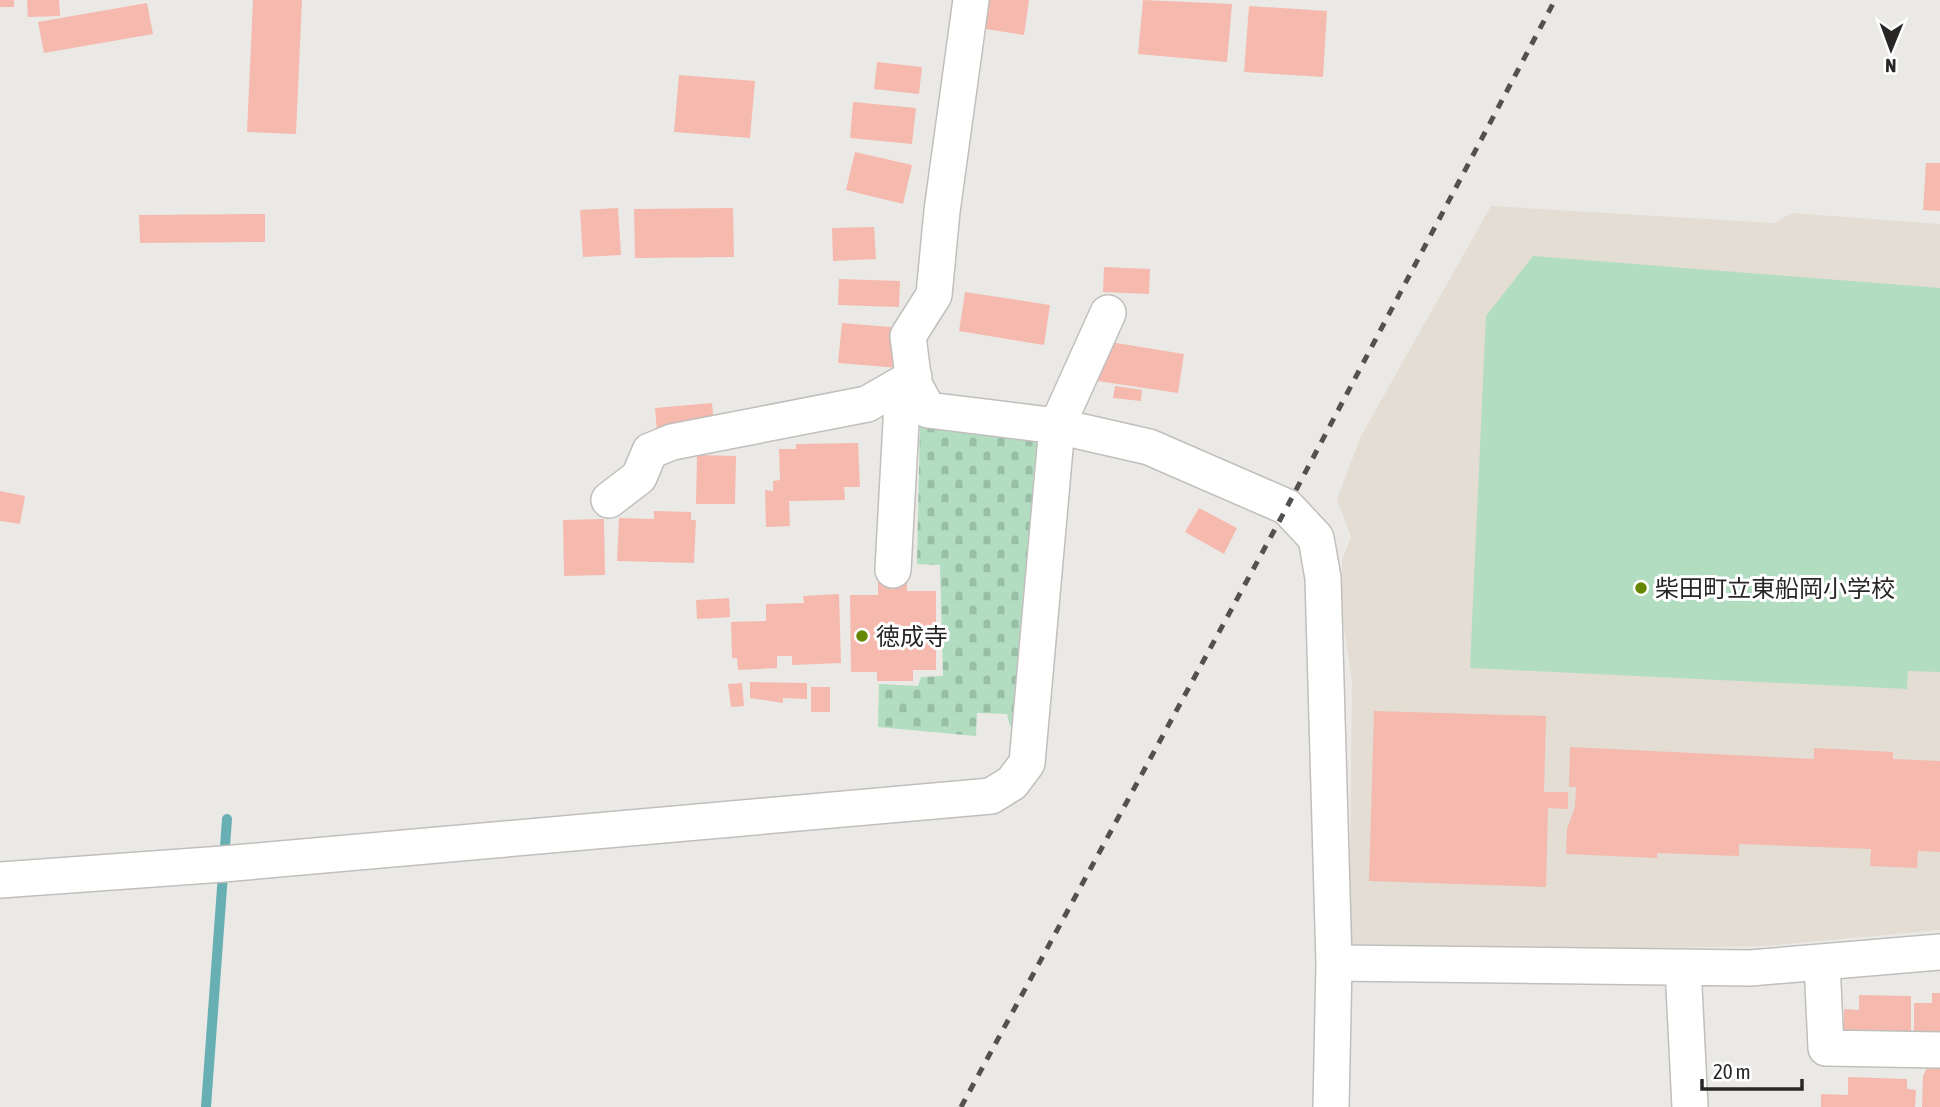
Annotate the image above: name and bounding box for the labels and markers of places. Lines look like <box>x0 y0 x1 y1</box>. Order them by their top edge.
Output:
place label: 柴田町立東船岡小学校 <box>1655 575 1895 602</box>
marker: 柴田町立東船岡小学校 <box>1633 580 1649 596</box>
place label: 徳成寺 <box>876 623 948 650</box>
marker: 徳成寺 <box>854 628 870 644</box>

